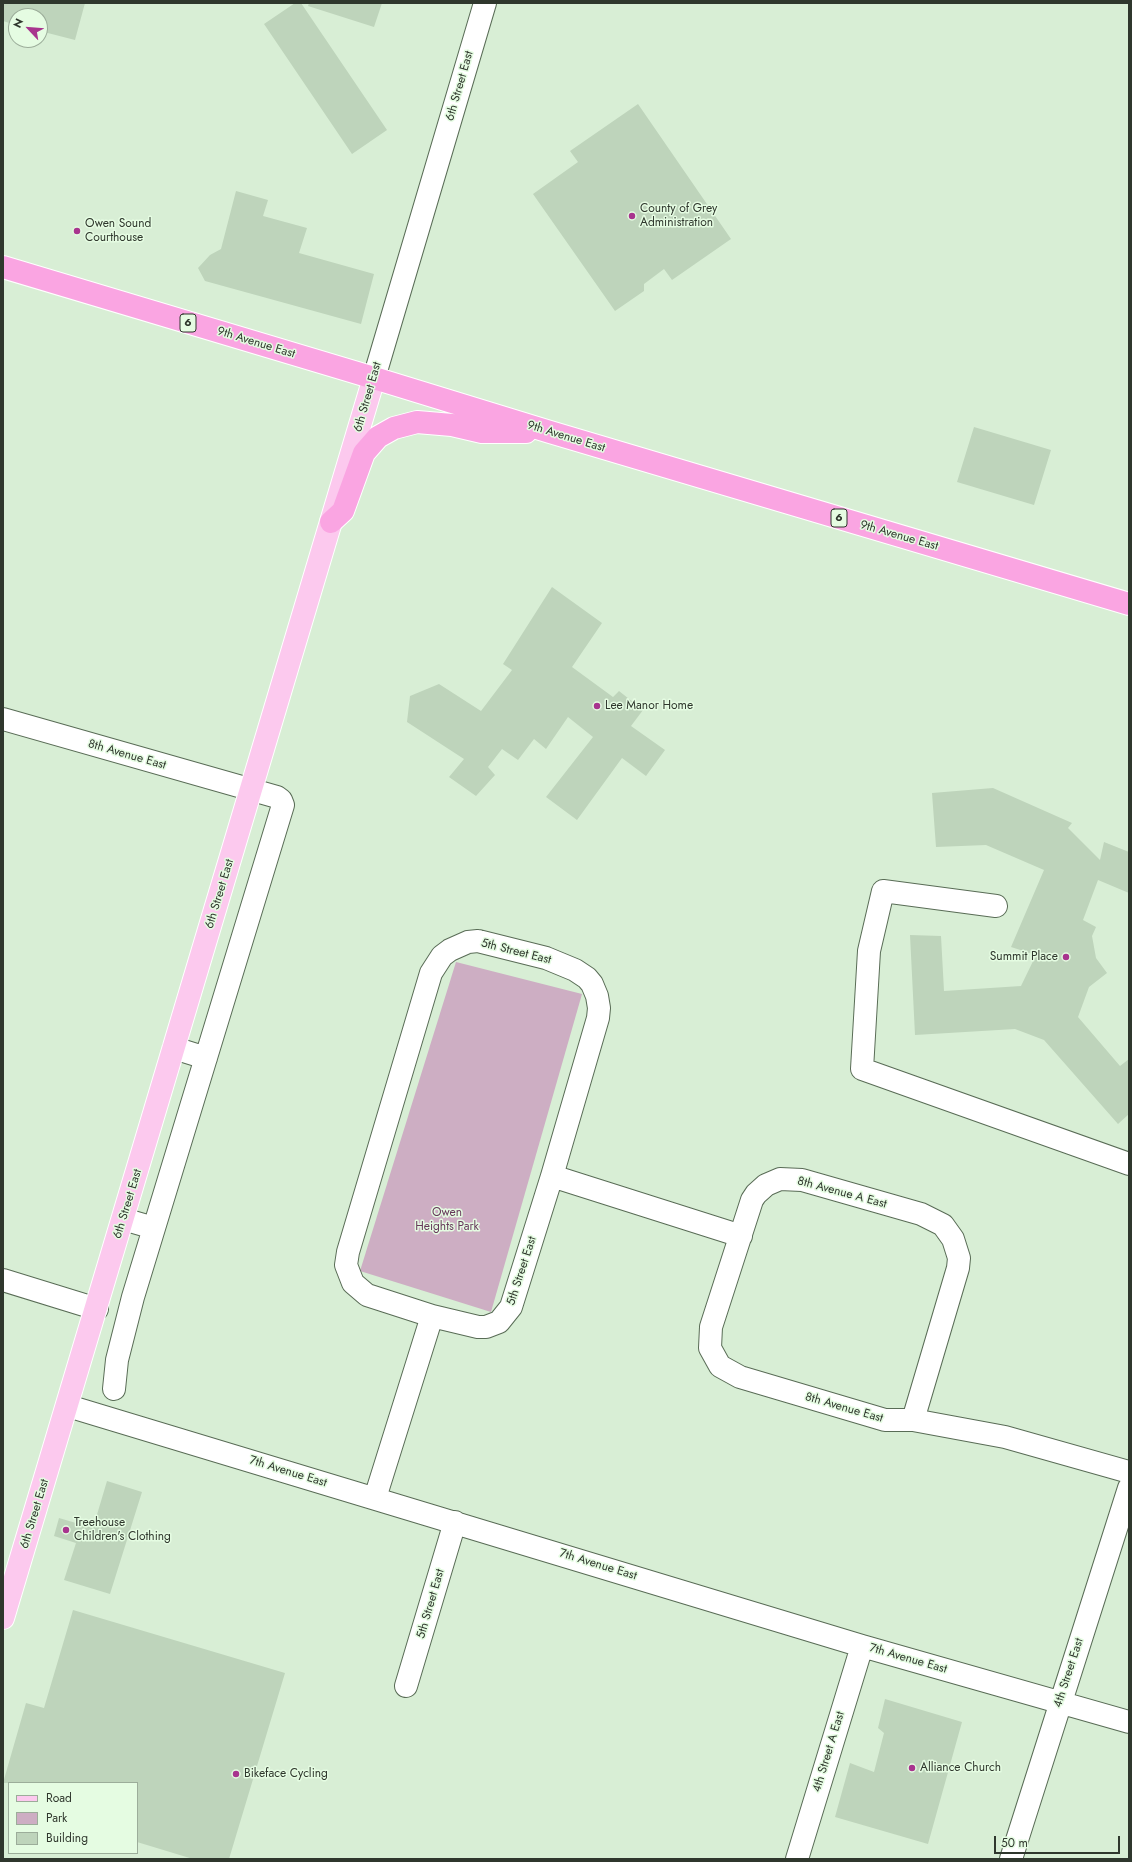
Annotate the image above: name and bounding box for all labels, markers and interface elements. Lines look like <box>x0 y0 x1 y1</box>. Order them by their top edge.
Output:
north arrow <box>8 8 48 48</box>
text: N <box>9 16 27 31</box>
street label: 6th Street East <box>443 49 477 123</box>
place label: County of Grey Administration <box>640 202 717 230</box>
marker: County of Grey Administration <box>627 211 637 221</box>
place label: Owen Sound Courthouse <box>85 217 151 245</box>
marker: Owen Sound Courthouse <box>72 226 82 236</box>
road number: 6 <box>180 314 196 332</box>
street label: 9th Avenue East <box>215 324 297 362</box>
street label: 6th Street East <box>351 360 385 434</box>
street label: 9th Avenue East <box>525 418 607 456</box>
road number: 6 <box>831 509 847 527</box>
street label: 9th Avenue East <box>858 518 940 554</box>
place label: Lee Manor Home <box>605 699 693 713</box>
marker: Lee Manor Home <box>592 701 602 711</box>
street label: 8th Avenue East <box>86 737 168 773</box>
street label: 6th Street East <box>203 857 237 931</box>
street label: 5th Street East <box>479 936 553 968</box>
place label: Summit Place <box>990 950 1058 964</box>
marker: Summit Place <box>1061 952 1071 962</box>
street label: 6th Street East <box>111 1167 145 1241</box>
street label: 8th Avenue A East <box>796 1174 888 1212</box>
park label: Owen Heights Park <box>415 1206 479 1234</box>
street label: 5th Street East <box>504 1235 540 1307</box>
street label: 8th Avenue East <box>803 1390 885 1426</box>
street label: 7th Avenue East <box>248 1453 328 1491</box>
street label: 6th Street East <box>18 1477 52 1551</box>
place label: Treehouse Children's Clothing <box>74 1516 171 1544</box>
marker: Treehouse Children's Clothing <box>61 1525 71 1535</box>
street label: 7th Avenue East <box>558 1546 638 1584</box>
street label: 5th Street East <box>414 1567 448 1641</box>
street label: 4th Street East <box>1051 1636 1087 1710</box>
street label: 7th Avenue East <box>867 1641 949 1677</box>
street label: 4th Street A East <box>810 1710 848 1794</box>
place label: Alliance Church <box>920 1761 1001 1775</box>
marker: Alliance Church <box>907 1763 917 1773</box>
place label: Bikeface Cycling <box>244 1767 328 1781</box>
marker: Bikeface Cycling <box>231 1769 241 1779</box>
legend <box>8 1782 138 1854</box>
text: Road <box>46 1789 72 1807</box>
text: Park <box>46 1809 67 1827</box>
scale bar <box>996 1828 1122 1854</box>
text: Building <box>46 1829 88 1847</box>
text: 50 m <box>1001 1834 1028 1852</box>

